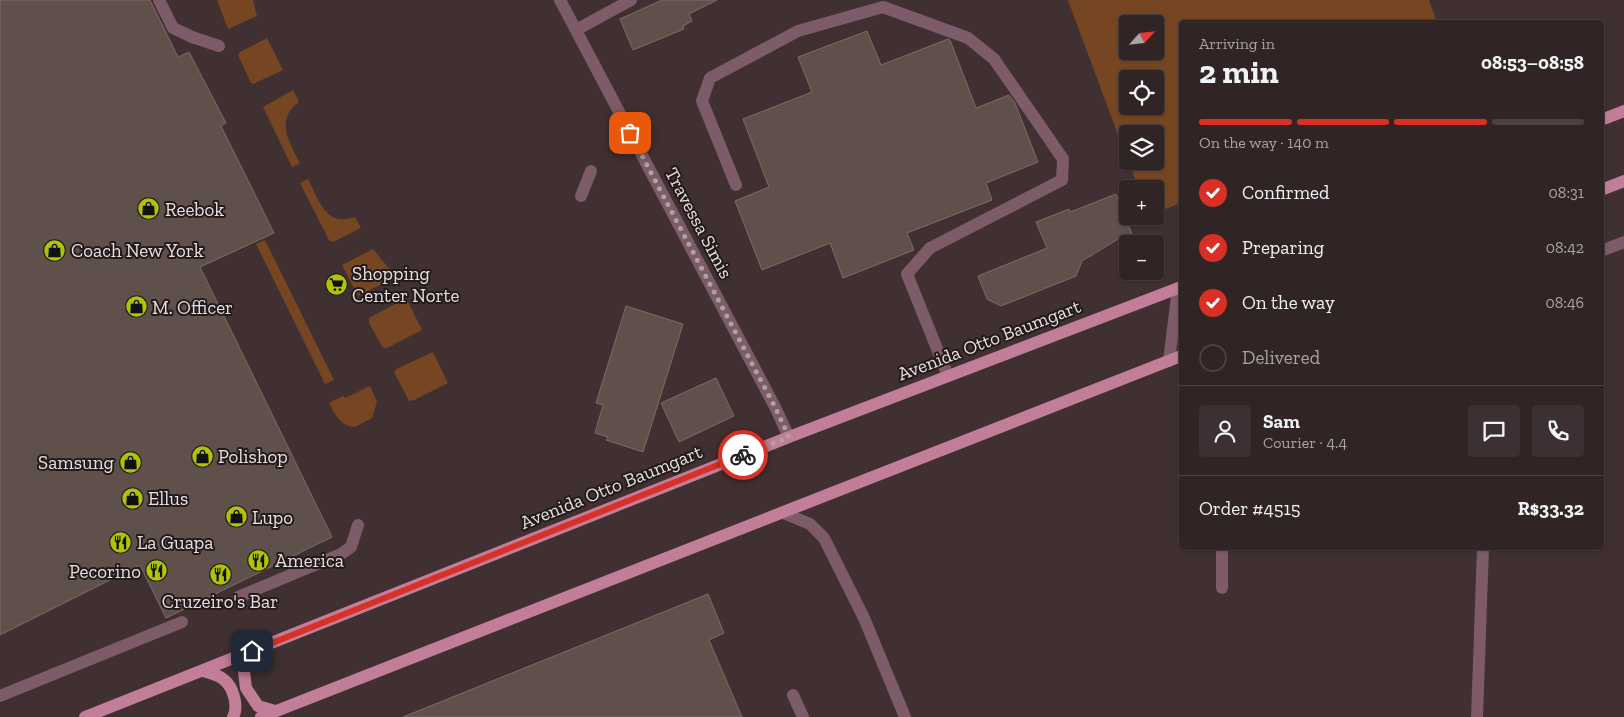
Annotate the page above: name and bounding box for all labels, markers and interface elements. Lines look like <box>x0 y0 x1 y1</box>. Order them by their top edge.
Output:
north arrow <box>1119 15 1164 60</box>
map controls <box>1119 15 1164 280</box>
text: Arriving in <box>1199 34 1275 53</box>
text: 08:53–08:58 <box>1481 51 1584 74</box>
text: 2 min <box>1199 53 1279 91</box>
button: locate <box>1119 70 1164 115</box>
pin <box>609 112 651 154</box>
icon: bag <box>616 119 644 147</box>
button: layers <box>1119 125 1164 170</box>
text: On the way · 140 m <box>1199 133 1329 152</box>
street label: Travessa Simis <box>660 164 738 282</box>
icon: check <box>1199 179 1227 207</box>
button: + <box>1119 180 1164 225</box>
text: Confirmed <box>1242 181 1329 204</box>
text: 08:31 <box>1549 183 1584 202</box>
shop icon: Reebok <box>137 197 161 221</box>
place label: Reebok <box>165 198 224 221</box>
icon: check <box>1199 234 1227 262</box>
button: − <box>1119 235 1164 280</box>
text: Preparing <box>1242 236 1324 259</box>
shop icon: Coach New York <box>43 238 67 262</box>
text: 08:42 <box>1546 238 1584 257</box>
place label: Coach New York <box>71 239 204 262</box>
place label: Shopping Center Norte <box>352 262 459 307</box>
supermarket icon: Shopping Center Norte <box>324 272 348 296</box>
icon: check <box>1199 289 1227 317</box>
text: On the way <box>1242 291 1335 314</box>
text: 08:46 <box>1545 293 1584 312</box>
street label: Avenida Otto Baumgart <box>894 294 1084 386</box>
shop icon: M. Officer <box>124 295 148 319</box>
place label: M. Officer <box>152 296 233 319</box>
text: Delivered <box>1242 346 1320 369</box>
button: person <box>1199 405 1251 457</box>
button: chat <box>1468 405 1520 457</box>
button: phone <box>1532 405 1584 457</box>
text: Sam <box>1263 410 1300 433</box>
courier <box>718 430 768 480</box>
text: Courier · 4.4 <box>1263 433 1347 452</box>
street label: Avenida Otto Baumgart <box>517 440 705 534</box>
icon: bike <box>729 441 757 469</box>
shop icon: Polishop <box>190 444 214 468</box>
place label: Polishop <box>218 445 288 468</box>
shop icon: Samsung <box>118 450 142 474</box>
place label: Samsung <box>38 451 115 474</box>
shop icon: Ellus <box>120 486 144 510</box>
place label: Ellus <box>148 487 188 510</box>
text: Order #4515 <box>1199 497 1300 520</box>
text: R$33.32 <box>1518 497 1584 520</box>
shop icon: Lupo <box>224 505 248 529</box>
place label: Lupo <box>252 506 293 529</box>
restaurant icon: La Guapa <box>109 530 133 554</box>
place label: La Guapa <box>137 531 213 554</box>
restaurant icon: America <box>247 548 271 572</box>
place label: America <box>275 549 344 572</box>
restaurant icon: Pecorino <box>145 559 169 583</box>
place label: Pecorino <box>69 560 141 583</box>
restaurant icon: Cruzeiro's Bar <box>208 563 232 587</box>
place label: Cruzeiro's Bar <box>162 590 278 613</box>
pin <box>231 630 273 672</box>
icon: home <box>238 637 266 665</box>

